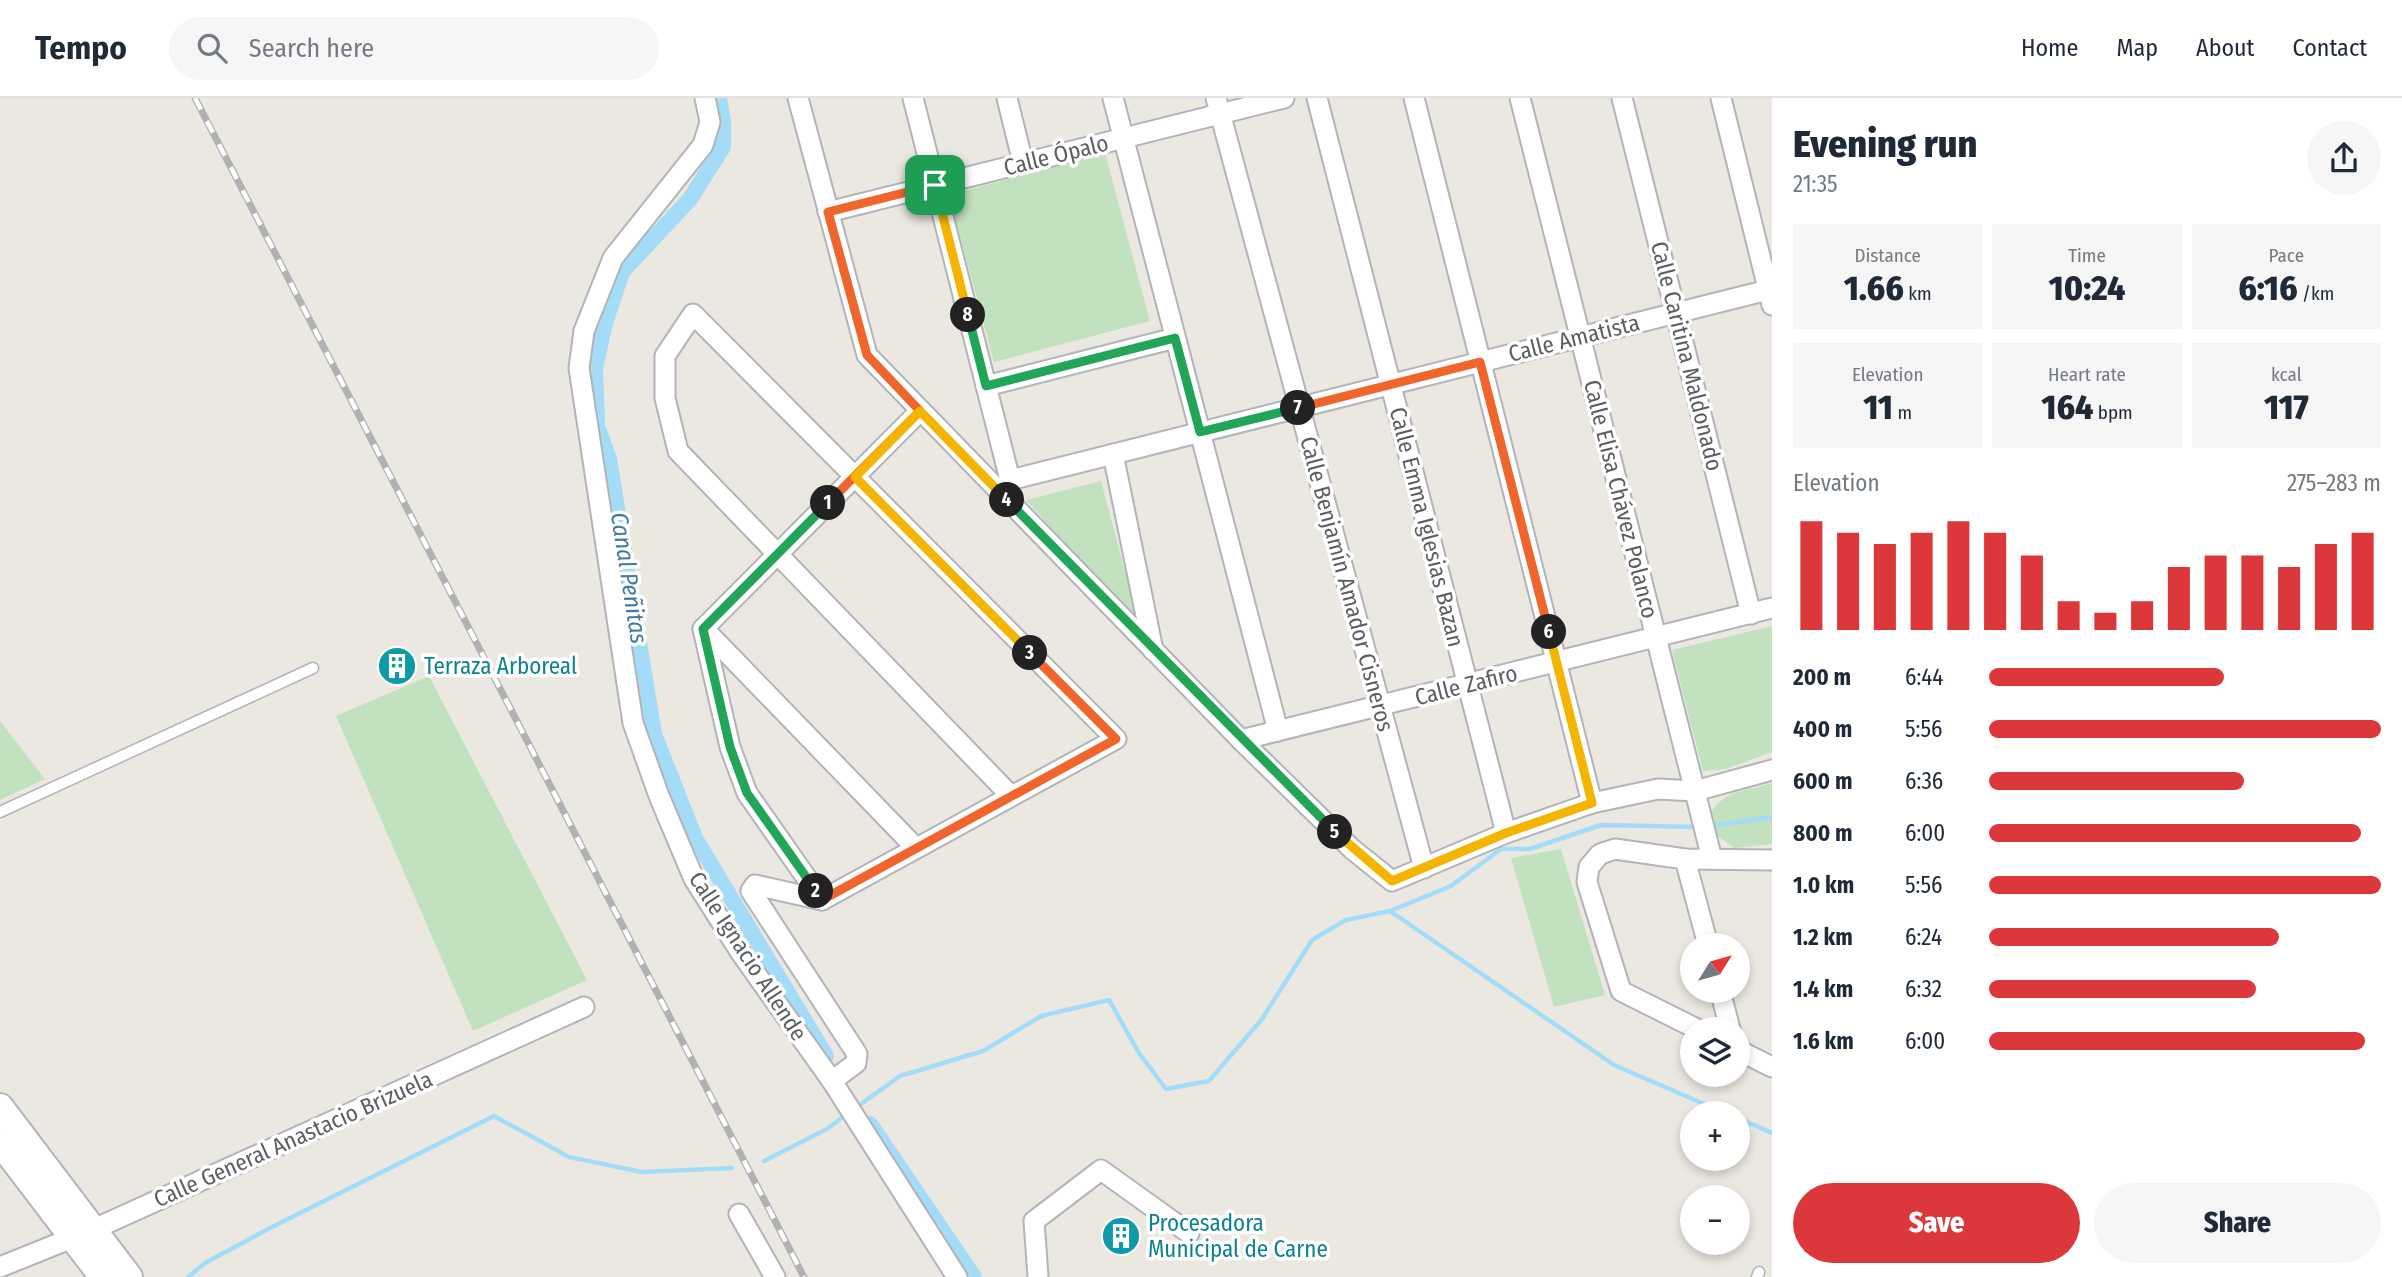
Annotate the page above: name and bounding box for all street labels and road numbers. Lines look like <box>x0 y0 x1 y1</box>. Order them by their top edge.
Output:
street label: Calle Ópalo <box>1001 128 1111 182</box>
street label: Calle Caritina Maldonado <box>1645 238 1729 474</box>
street label: Calle Amatista <box>1506 308 1642 368</box>
street label: Calle Elisa Chávez Polanco <box>1578 377 1664 621</box>
street label: Calle Emma Iglesias Bazan <box>1384 404 1470 650</box>
street label: Calle Benjamín Amador Cisneros <box>1294 433 1400 735</box>
street label: Calle Zafiro <box>1412 659 1520 711</box>
street label: Calle Ignacio Allende <box>683 866 813 1046</box>
street label: Calle General Anastacio Brizuela <box>149 1065 437 1213</box>

